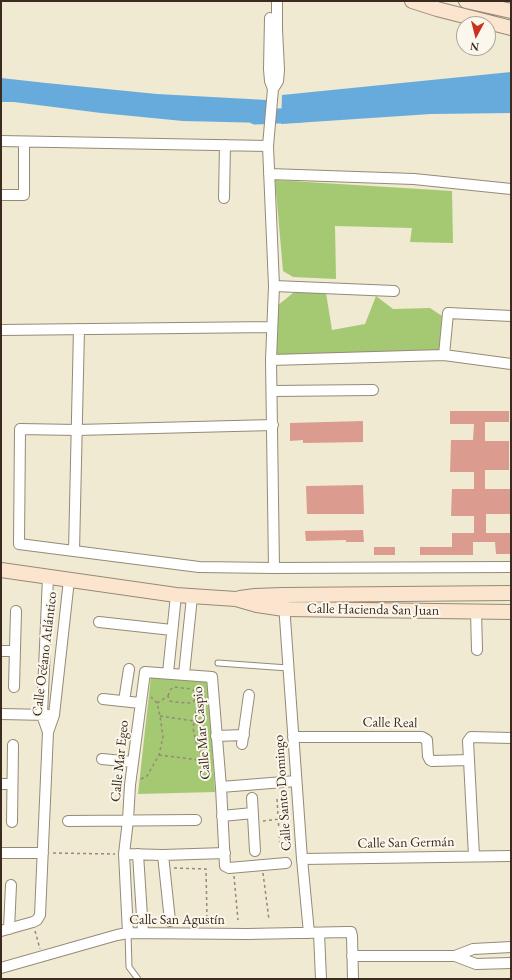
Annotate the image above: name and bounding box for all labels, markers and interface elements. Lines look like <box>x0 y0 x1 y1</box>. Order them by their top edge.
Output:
north arrow <box>456 16 496 56</box>
text: N <box>469 39 480 54</box>
street label: Calle Océano Atlántico <box>29 591 61 717</box>
street label: Calle Hacienda San Juan <box>307 600 439 620</box>
street label: Calle Mar Caspio <box>190 686 214 780</box>
street label: Calle Real <box>362 714 418 732</box>
street label: Calle Mar Egeo <box>107 719 133 803</box>
street label: Calle Santo Domingo <box>271 734 295 852</box>
street label: Calle San Germán <box>357 834 455 852</box>
street label: Calle San Agustín <box>129 912 225 928</box>

